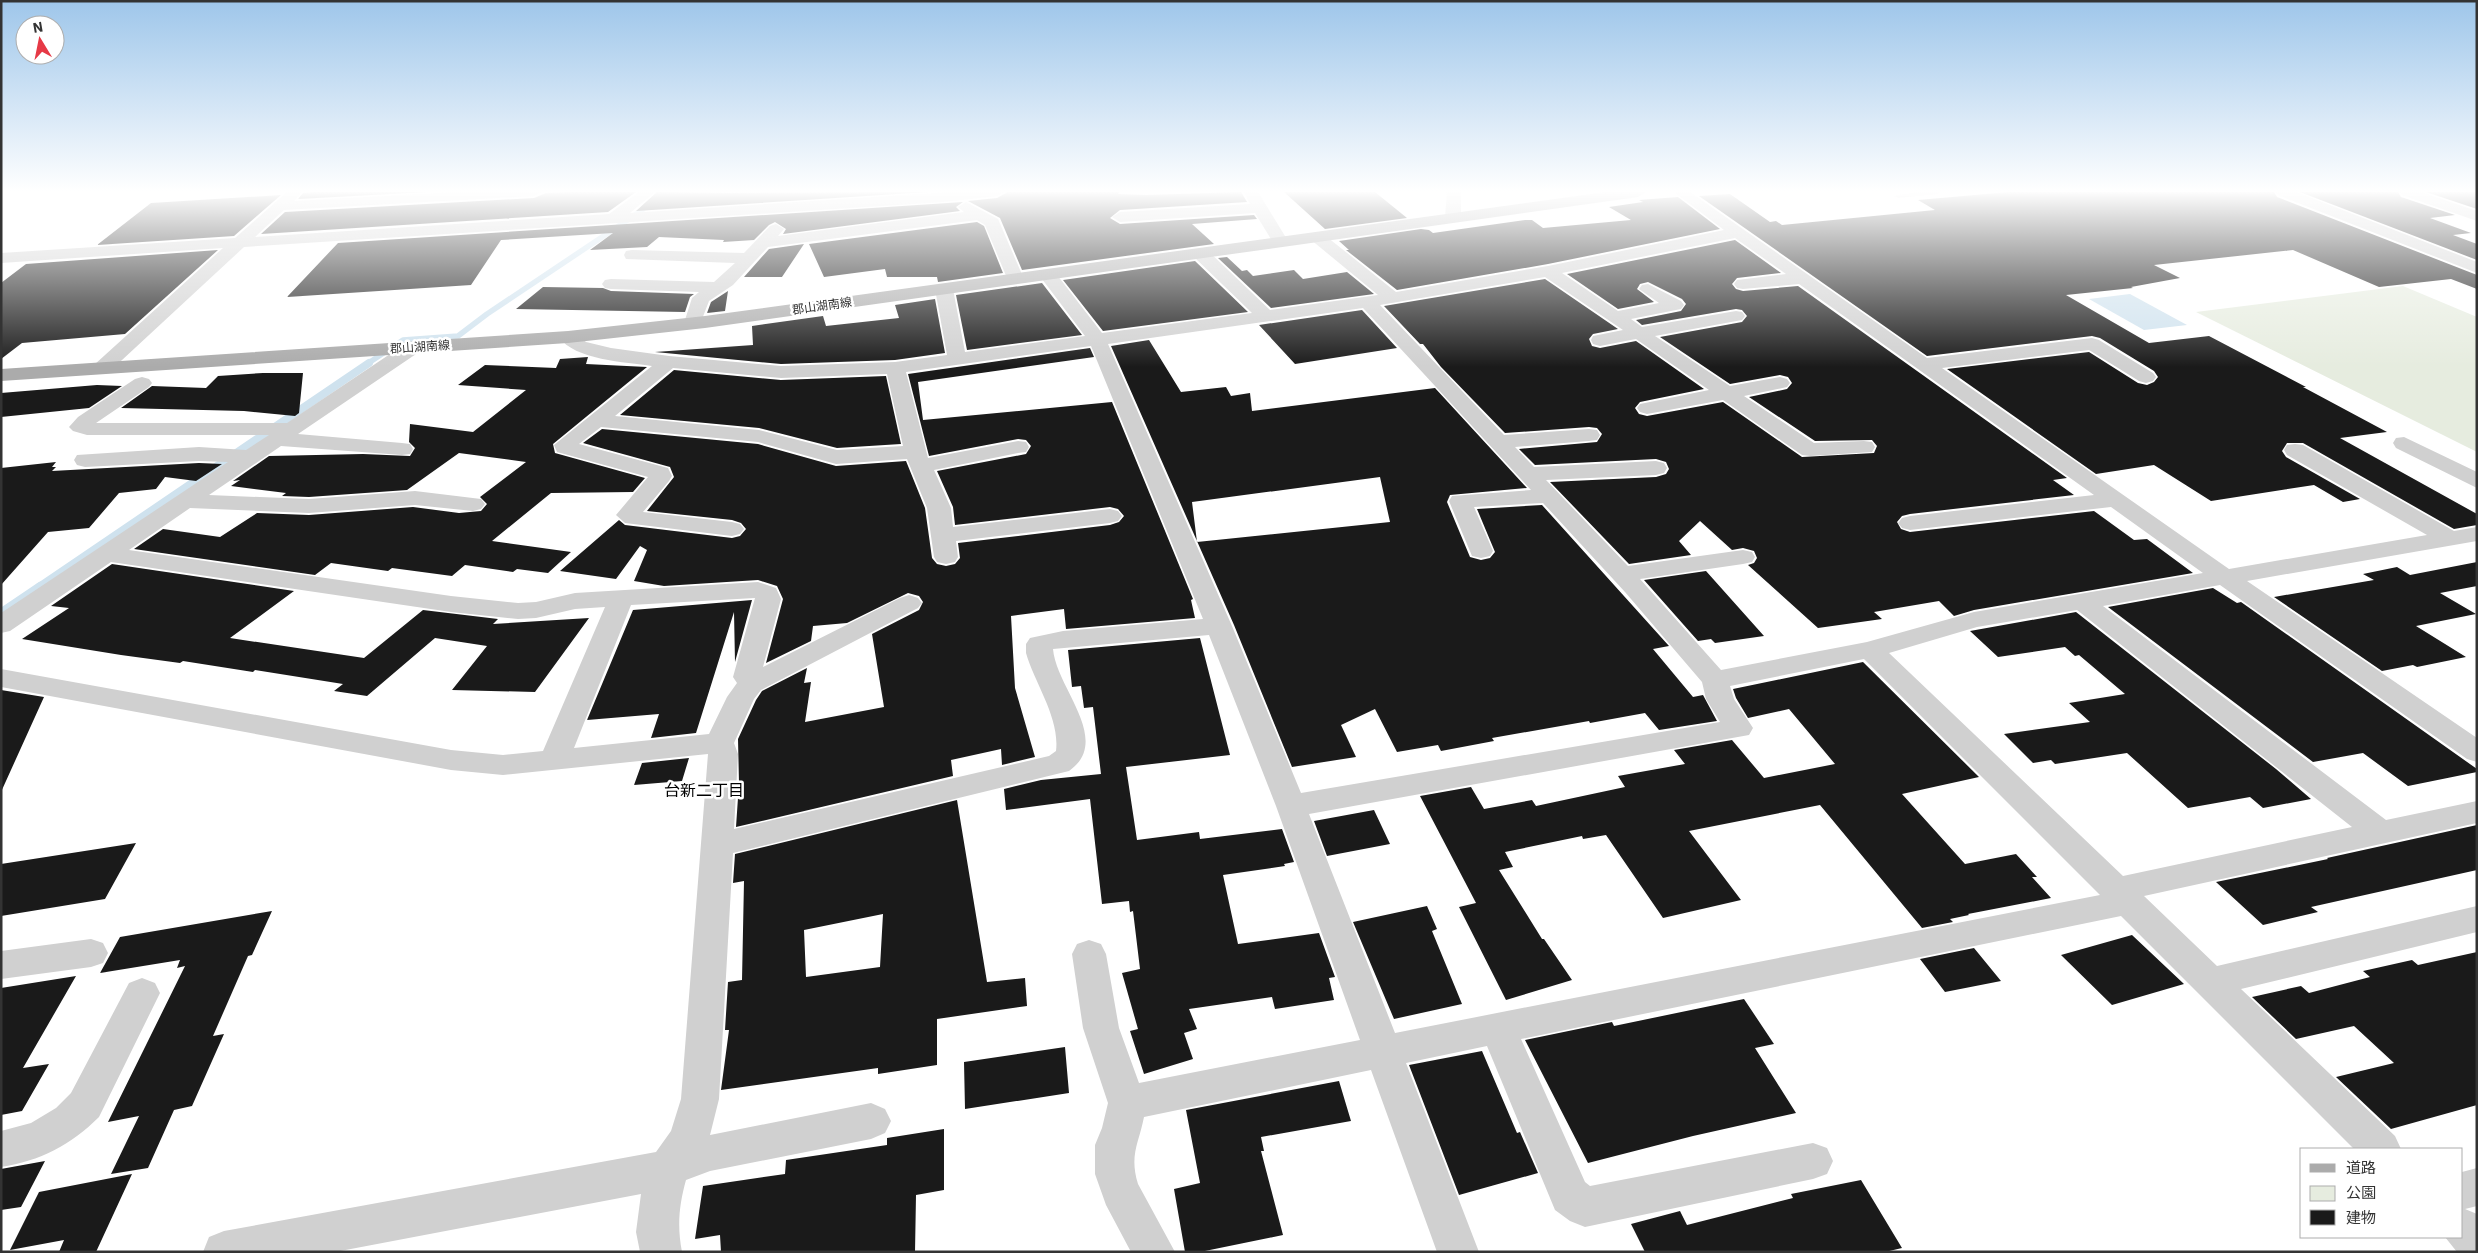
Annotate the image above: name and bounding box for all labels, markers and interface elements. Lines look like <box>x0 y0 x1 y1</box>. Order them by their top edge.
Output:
north arrow <box>15 15 65 65</box>
text: N <box>31 17 44 37</box>
street label: 郡山湖南線 <box>791 294 853 317</box>
street label: 郡山湖南線 <box>390 337 450 356</box>
district label: 台新二丁目 <box>664 780 744 800</box>
legend <box>2300 1148 2463 1238</box>
text: 道路 <box>2346 1158 2376 1177</box>
text: 公園 <box>2346 1183 2376 1202</box>
text: 建物 <box>2346 1208 2376 1227</box>

